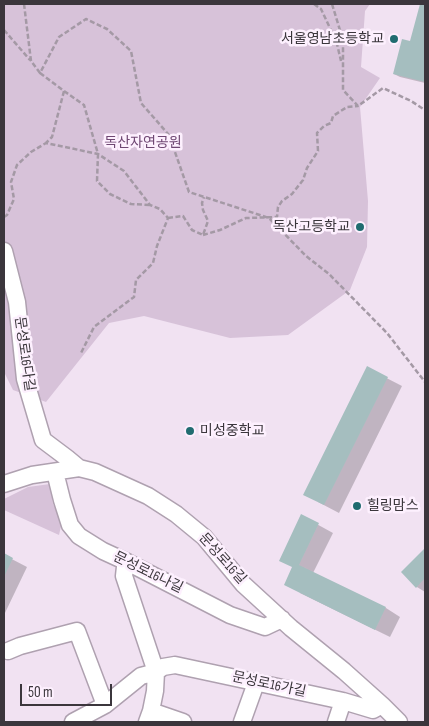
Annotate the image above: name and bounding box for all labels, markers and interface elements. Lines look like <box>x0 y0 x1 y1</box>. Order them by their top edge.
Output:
place label: 서울영남초등학교 <box>281 31 384 47</box>
marker: 서울영남초등학교 <box>388 33 400 45</box>
park label: 독산자연공원 <box>104 135 182 151</box>
place label: 독산고등학교 <box>273 219 350 235</box>
marker: 독산고등학교 <box>354 221 366 233</box>
street label: 문성로16다길 <box>10 315 38 393</box>
place label: 미성중학교 <box>200 423 264 439</box>
marker: 미성중학교 <box>184 425 196 437</box>
place label: 힐링맘스 <box>367 498 419 514</box>
marker: 힐링맘스 <box>351 500 363 512</box>
street label: 문성로16길 <box>195 530 249 588</box>
street label: 문성로16나길 <box>110 549 186 597</box>
street label: 문성로16가길 <box>230 669 308 701</box>
scale bar <box>22 674 115 706</box>
text: 50 m <box>28 683 53 702</box>

